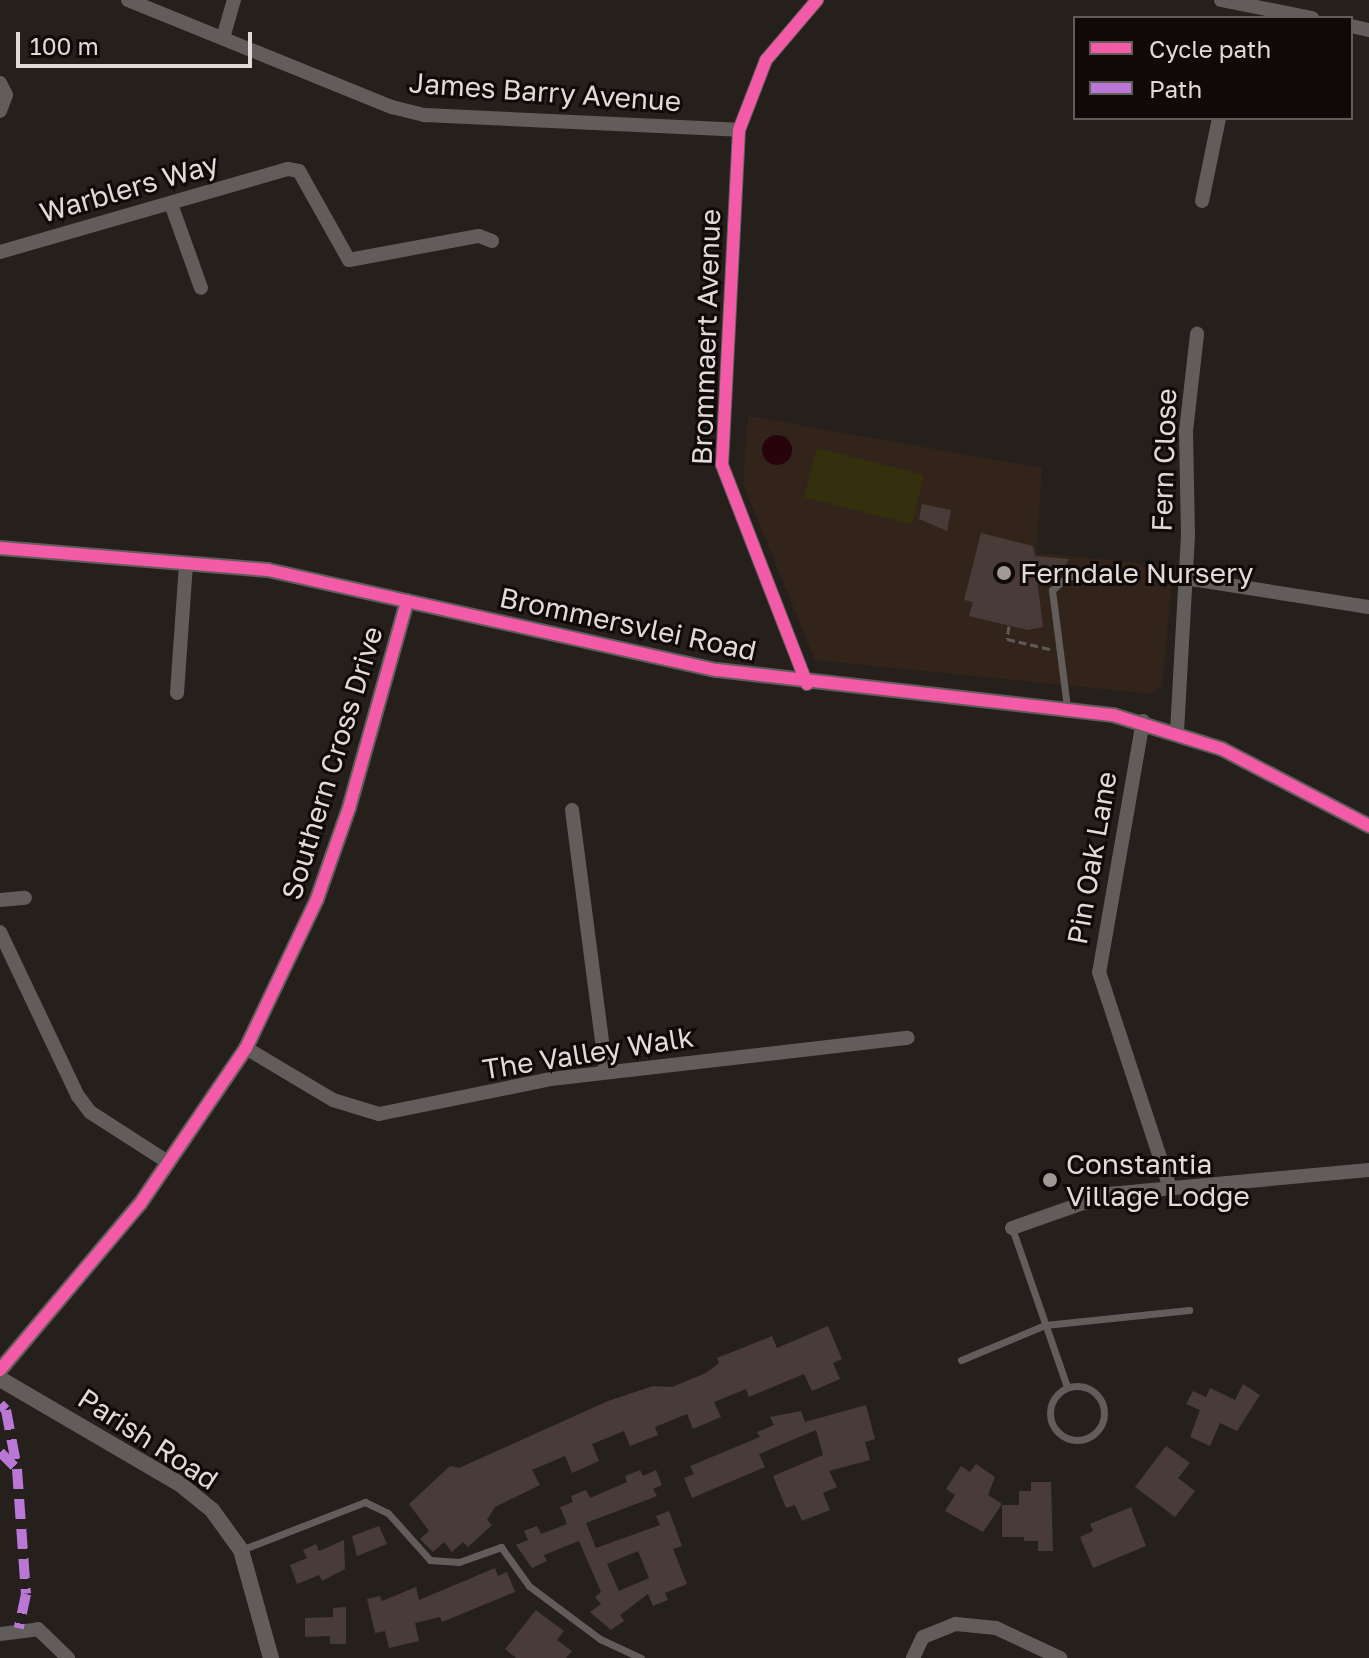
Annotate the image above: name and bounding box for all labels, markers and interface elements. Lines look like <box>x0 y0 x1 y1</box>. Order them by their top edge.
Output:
scale bar <box>20 16 256 66</box>
legend <box>1073 16 1353 120</box>
text: 100 m <box>30 31 99 60</box>
text: Cycle path <box>1149 34 1271 63</box>
street label: James Barry Avenue <box>408 66 682 118</box>
text: Path <box>1149 74 1202 103</box>
street label: Warblers Way <box>36 146 222 230</box>
street label: Brommaert Avenue <box>685 208 727 466</box>
street label: Fern Close <box>1145 388 1183 532</box>
place label: Ferndale Nursery <box>1020 556 1253 590</box>
marker: Ferndale Nursery <box>995 564 1013 582</box>
street label: Brommersvlei Road <box>497 580 759 668</box>
street label: Southern Cross Drive <box>274 622 390 904</box>
street label: Pin Oak Lane <box>1060 769 1124 947</box>
street label: The Valley Walk <box>480 1020 696 1086</box>
place label: Constantia Village Lodge <box>1066 1147 1250 1213</box>
marker: Constantia Village Lodge <box>1041 1171 1059 1189</box>
street label: Parish Road <box>72 1381 224 1497</box>

